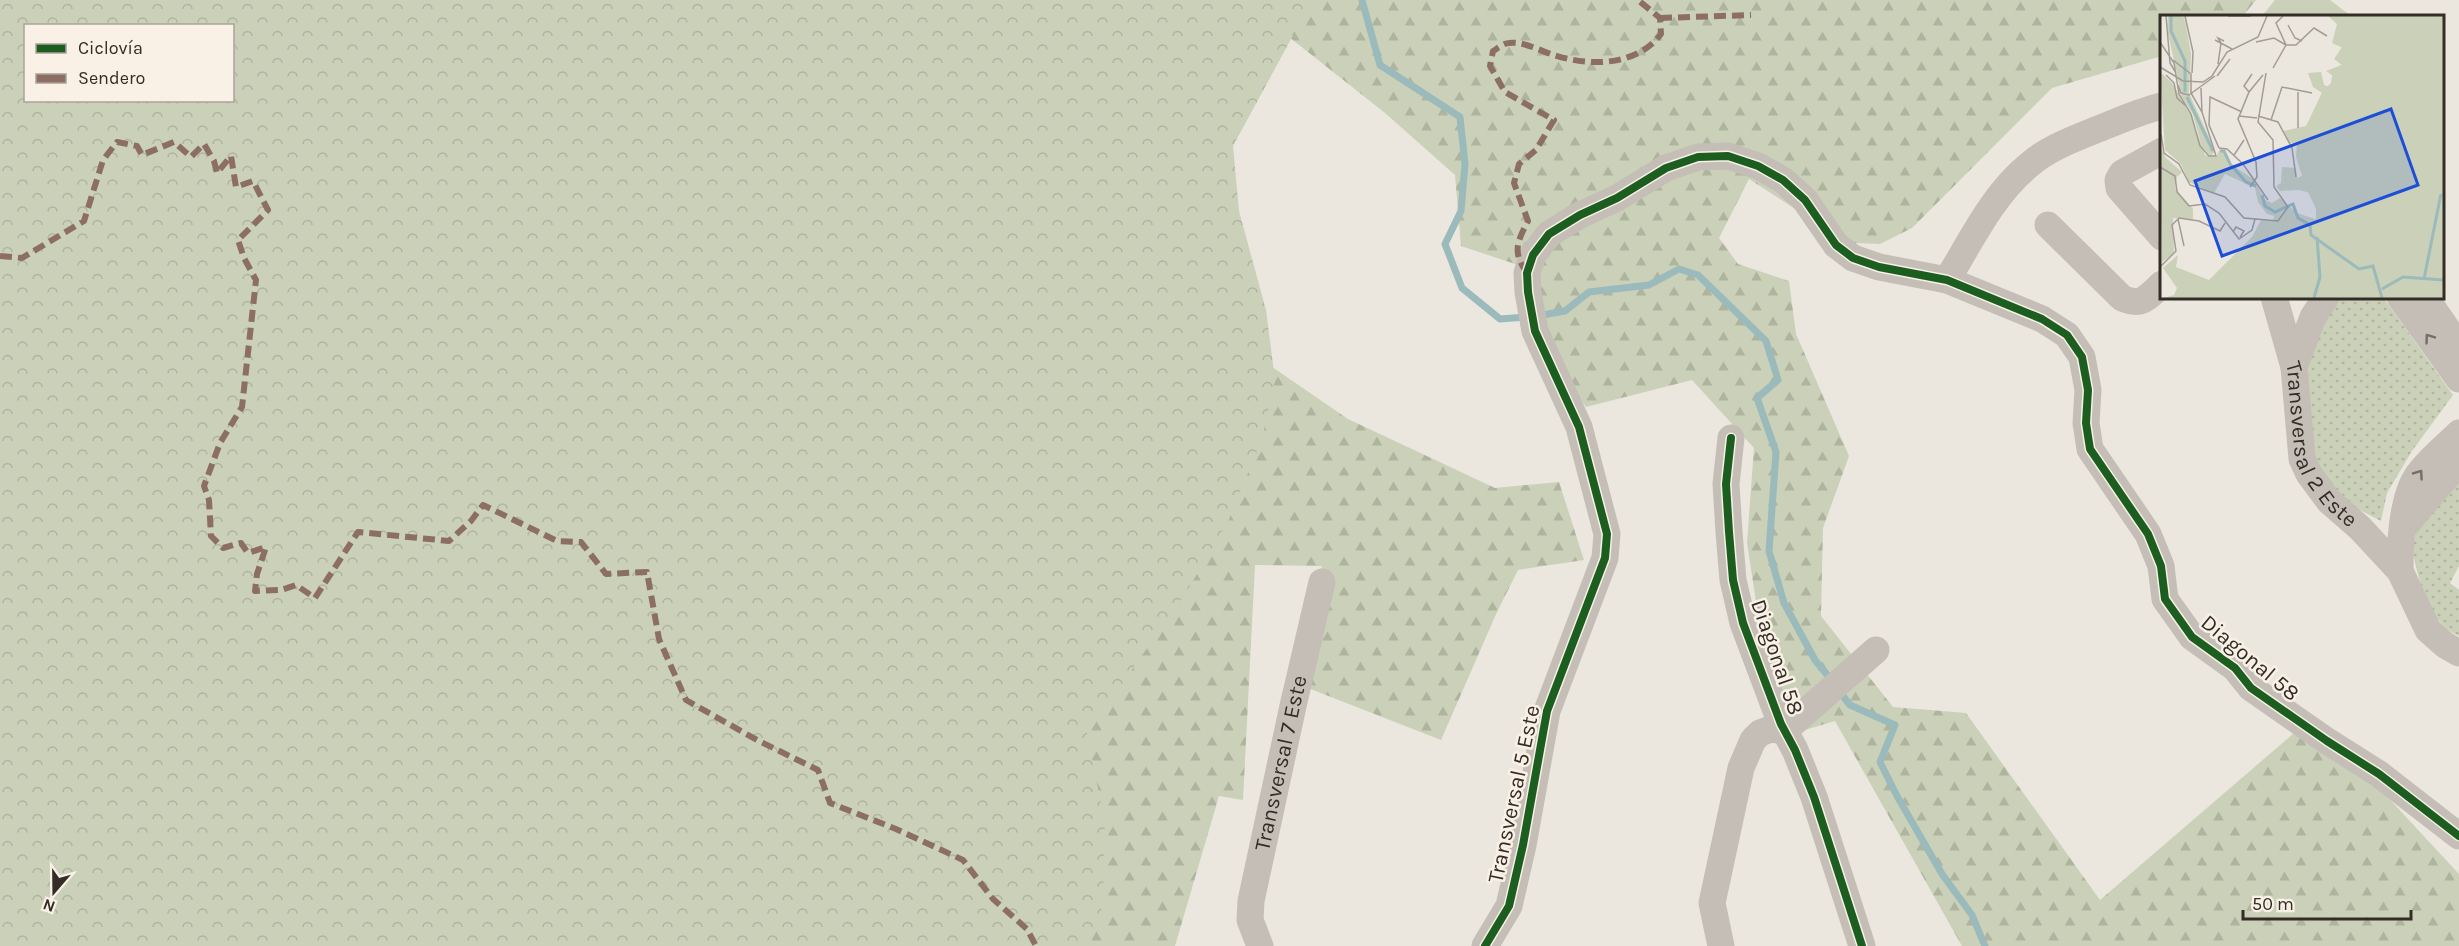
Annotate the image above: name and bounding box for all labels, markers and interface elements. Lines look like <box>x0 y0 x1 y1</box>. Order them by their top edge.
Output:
inset map <box>2160 15 2444 298</box>
legend <box>24 24 234 102</box>
text: Ciclovía <box>78 37 143 59</box>
text: Sendero <box>78 67 145 89</box>
one-way arrow <box>2426 333 2437 344</box>
street label: Transversal 2 Este <box>2280 358 2363 533</box>
one-way arrow <box>2412 470 2423 481</box>
street label: Diagonal 58 <box>1745 596 1809 718</box>
street label: Diagonal 58 <box>2196 609 2304 707</box>
street label: Transversal 7 Este <box>1249 673 1313 853</box>
street label: Transversal 5 Este <box>1482 703 1546 885</box>
north arrow <box>24 862 84 922</box>
scale bar <box>2243 883 2411 921</box>
text: 50 m <box>2252 893 2294 915</box>
text: N <box>40 895 58 917</box>

